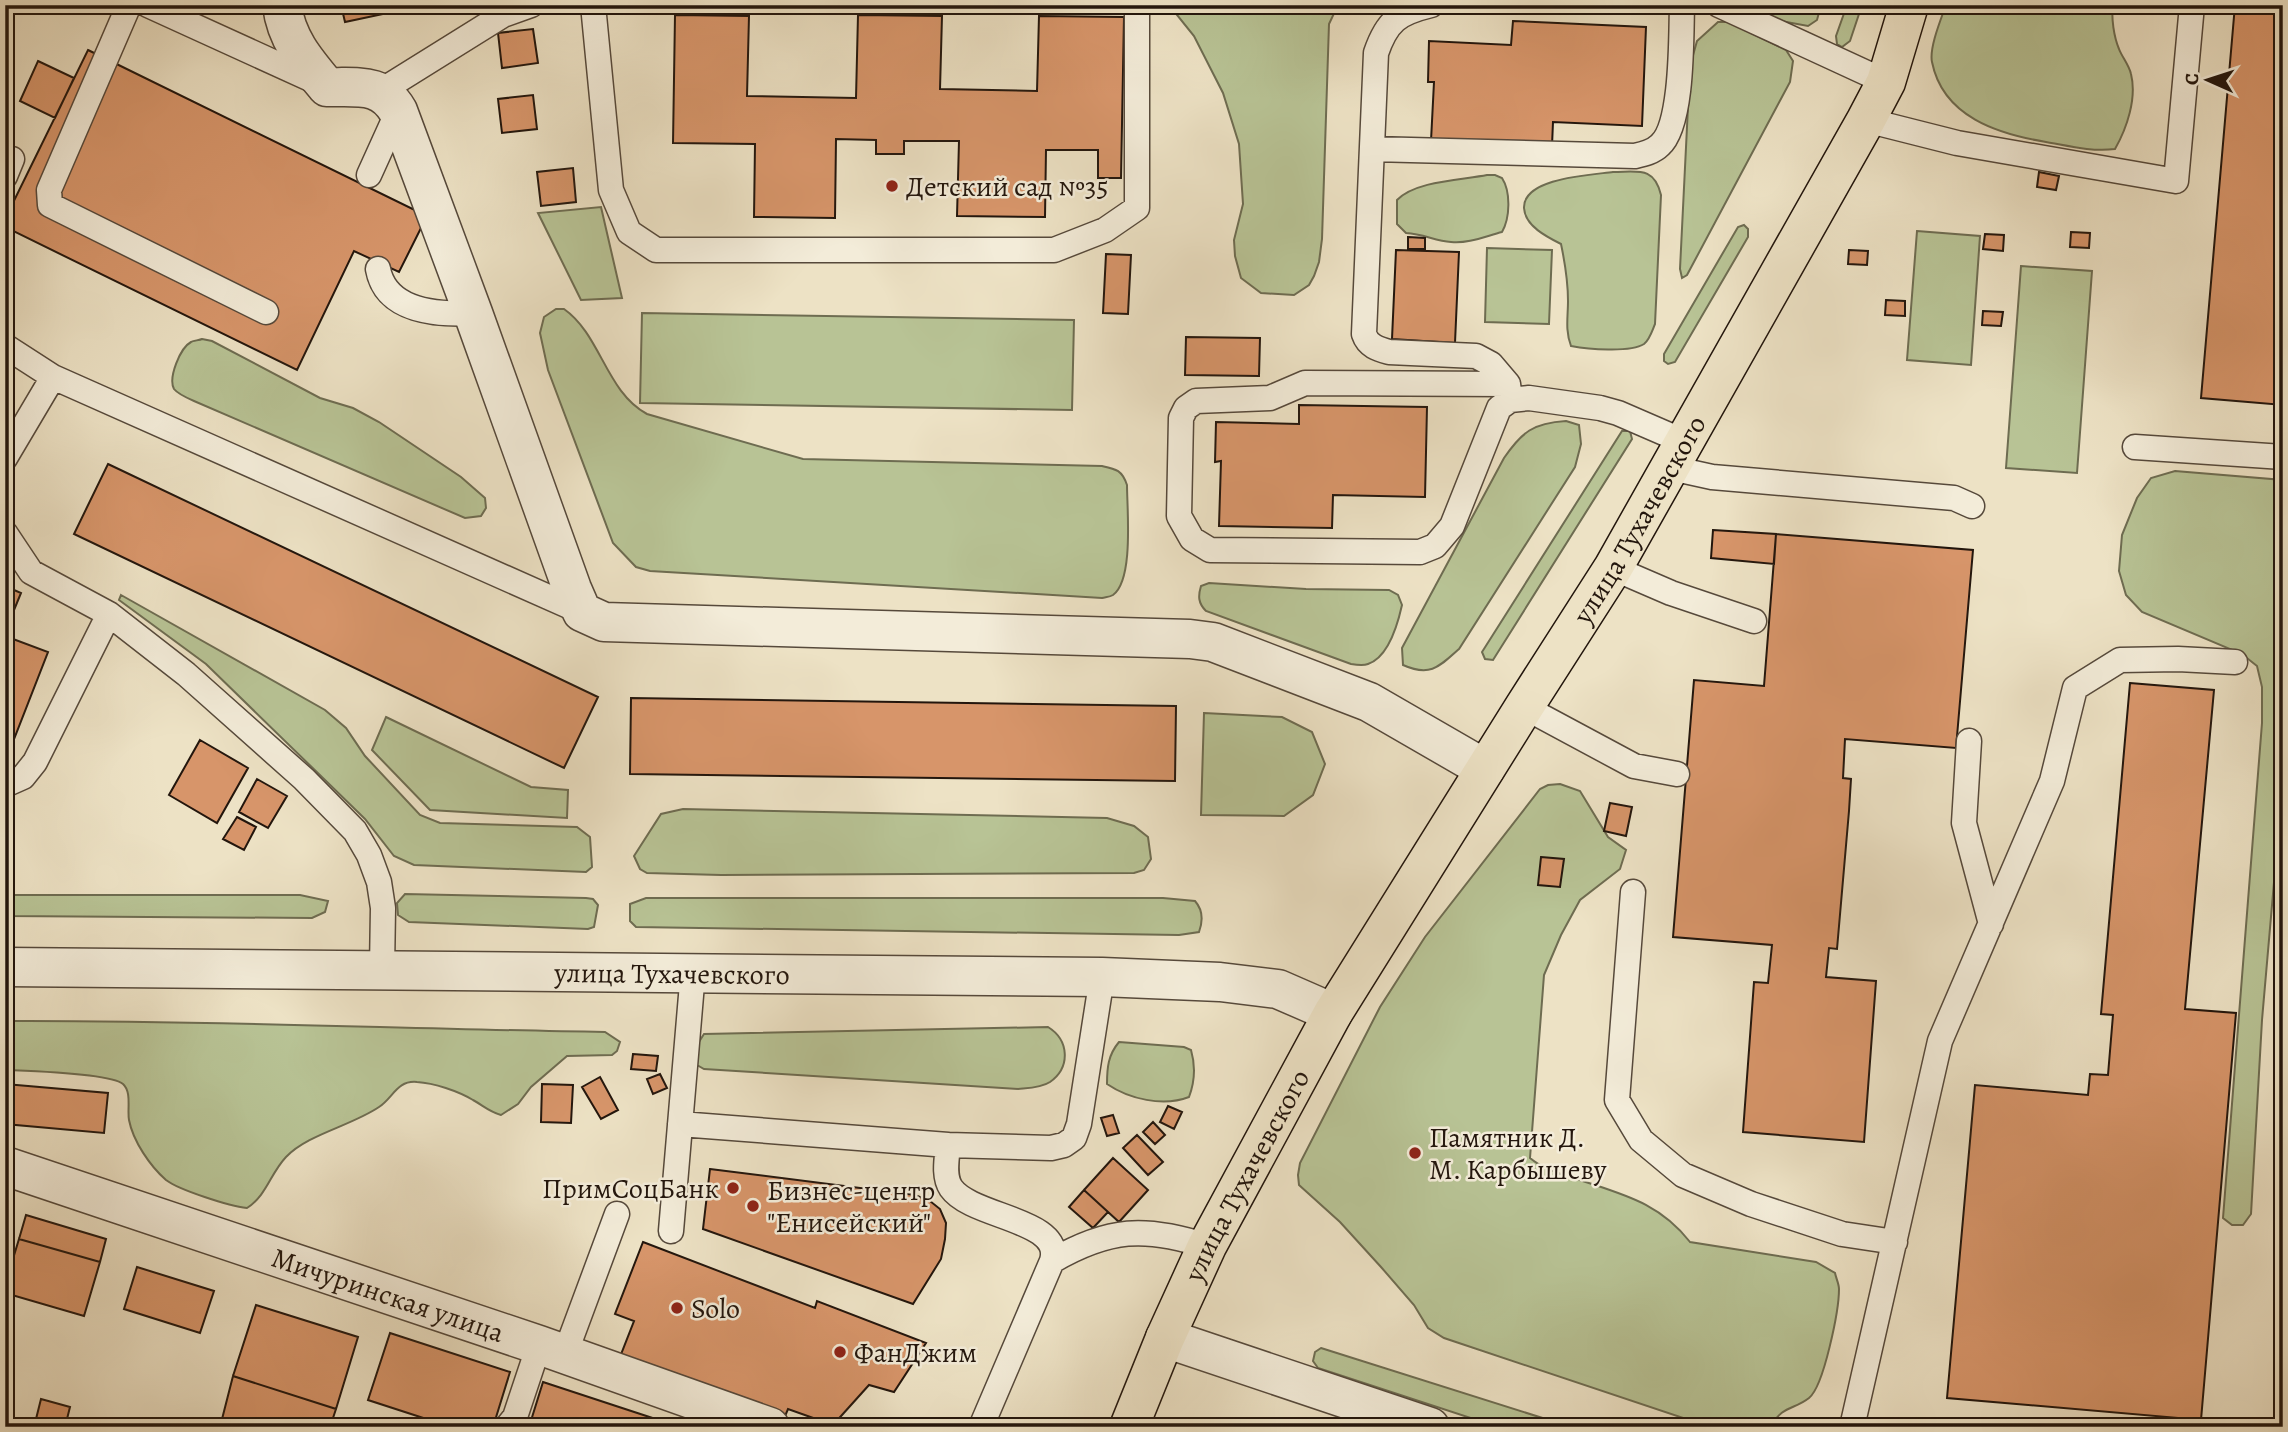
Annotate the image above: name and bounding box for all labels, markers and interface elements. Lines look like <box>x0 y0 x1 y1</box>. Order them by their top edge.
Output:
north arrow <box>2172 46 2242 116</box>
text: С <box>2179 73 2205 86</box>
place label: Детский сад №35 <box>906 168 1109 206</box>
marker: Детский сад №35 <box>884 178 900 194</box>
street label: улица Тухачевского <box>1564 409 1715 632</box>
street label: улица Тухачевского <box>553 954 790 994</box>
street label: улица Тухачевского <box>1175 1063 1319 1289</box>
place label: Памятник Д. М. Карбышеву <box>1429 1119 1607 1189</box>
marker: Памятник Д. М. Карбышеву <box>1407 1145 1423 1161</box>
place label: ПримСоцБанк <box>542 1170 719 1208</box>
place label: Бизнес-центр "Енисейский" <box>767 1172 935 1242</box>
marker: ПримСоцБанк <box>725 1180 741 1196</box>
marker: Бизнес-центр "Енисейский" <box>745 1198 761 1214</box>
street label: Мичуринская улица <box>266 1239 509 1352</box>
place label: Solo <box>691 1290 740 1328</box>
marker: Solo <box>669 1300 685 1316</box>
place label: ФанДжим <box>854 1334 977 1372</box>
marker: ФанДжим <box>832 1344 848 1360</box>

